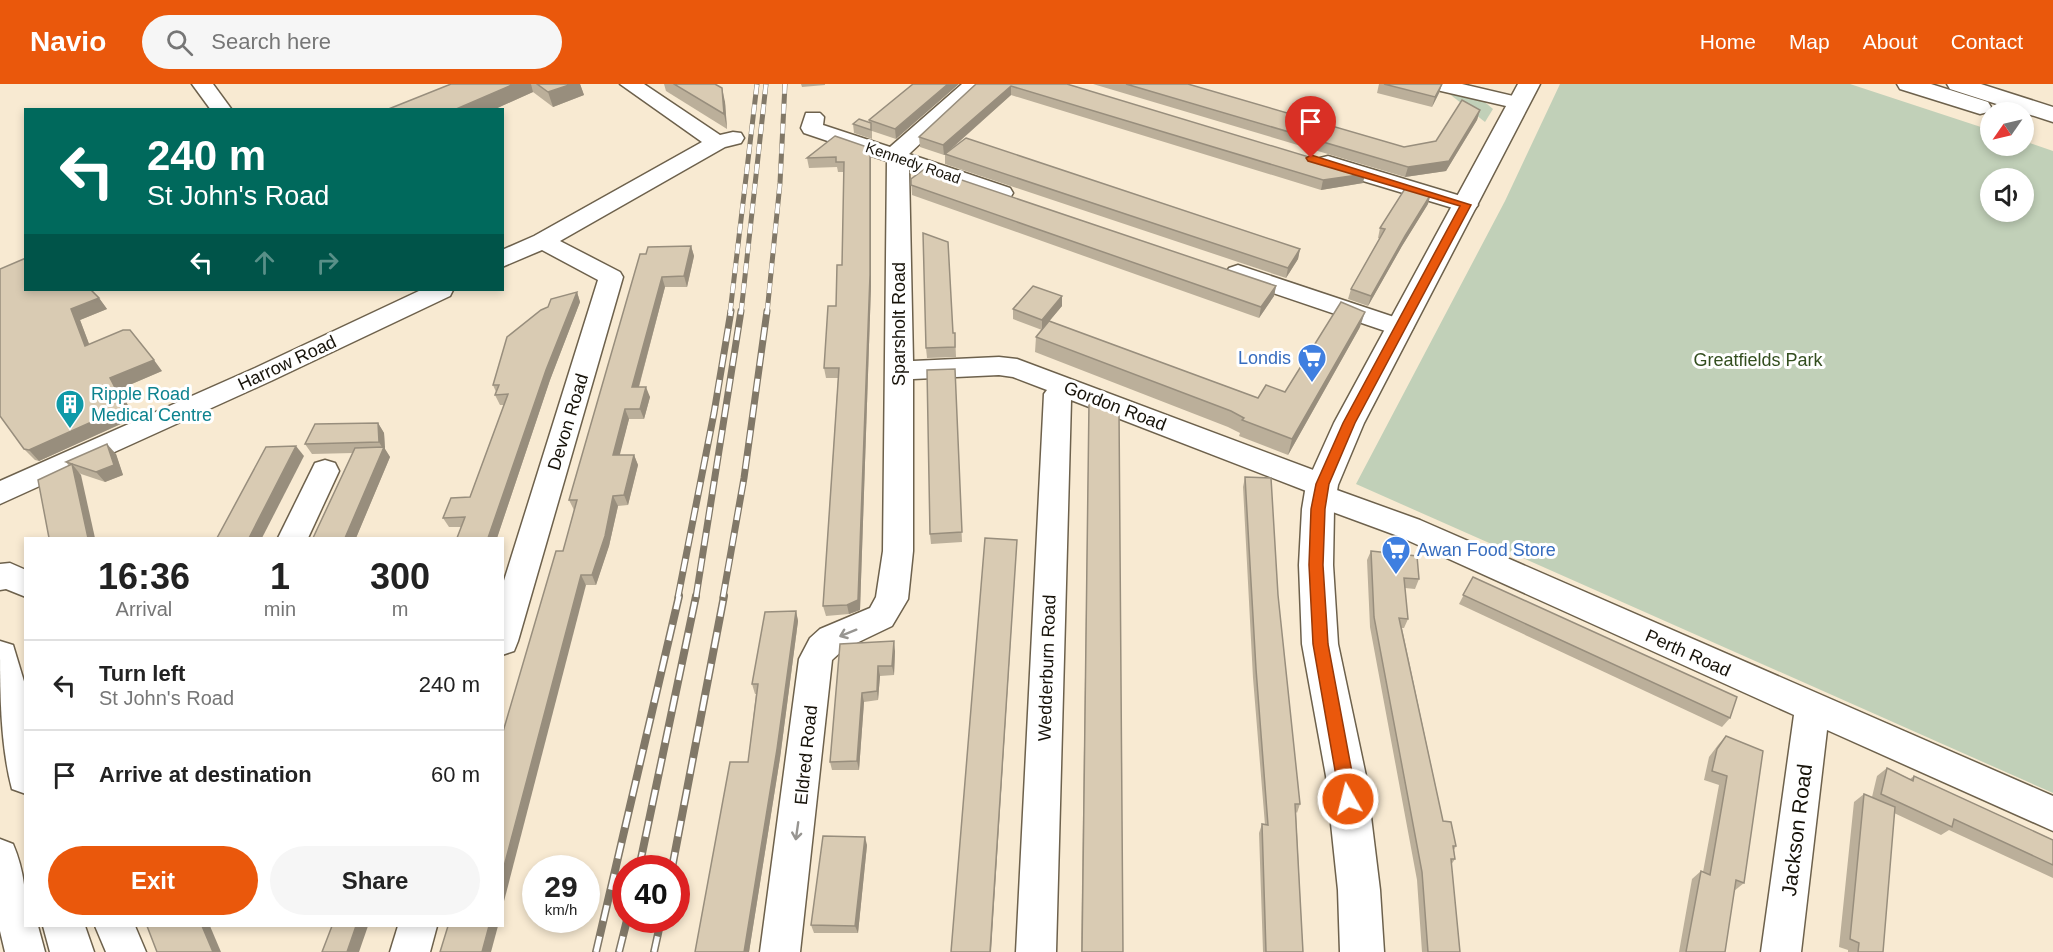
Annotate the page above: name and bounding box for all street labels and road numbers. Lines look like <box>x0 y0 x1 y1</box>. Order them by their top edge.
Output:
street label: Kennedy Road <box>863 138 963 187</box>
street label: Sparsholt Road <box>889 262 909 386</box>
street label: Harrow Road <box>235 332 339 394</box>
street label: Devon Road <box>544 371 592 473</box>
street label: Gordon Road <box>1061 377 1169 435</box>
street label: Wedderburn Road <box>1034 594 1060 742</box>
street label: Perth Road <box>1642 625 1734 681</box>
street label: Eldred Road <box>791 704 821 806</box>
street label: Jackson Road <box>1777 762 1816 897</box>

